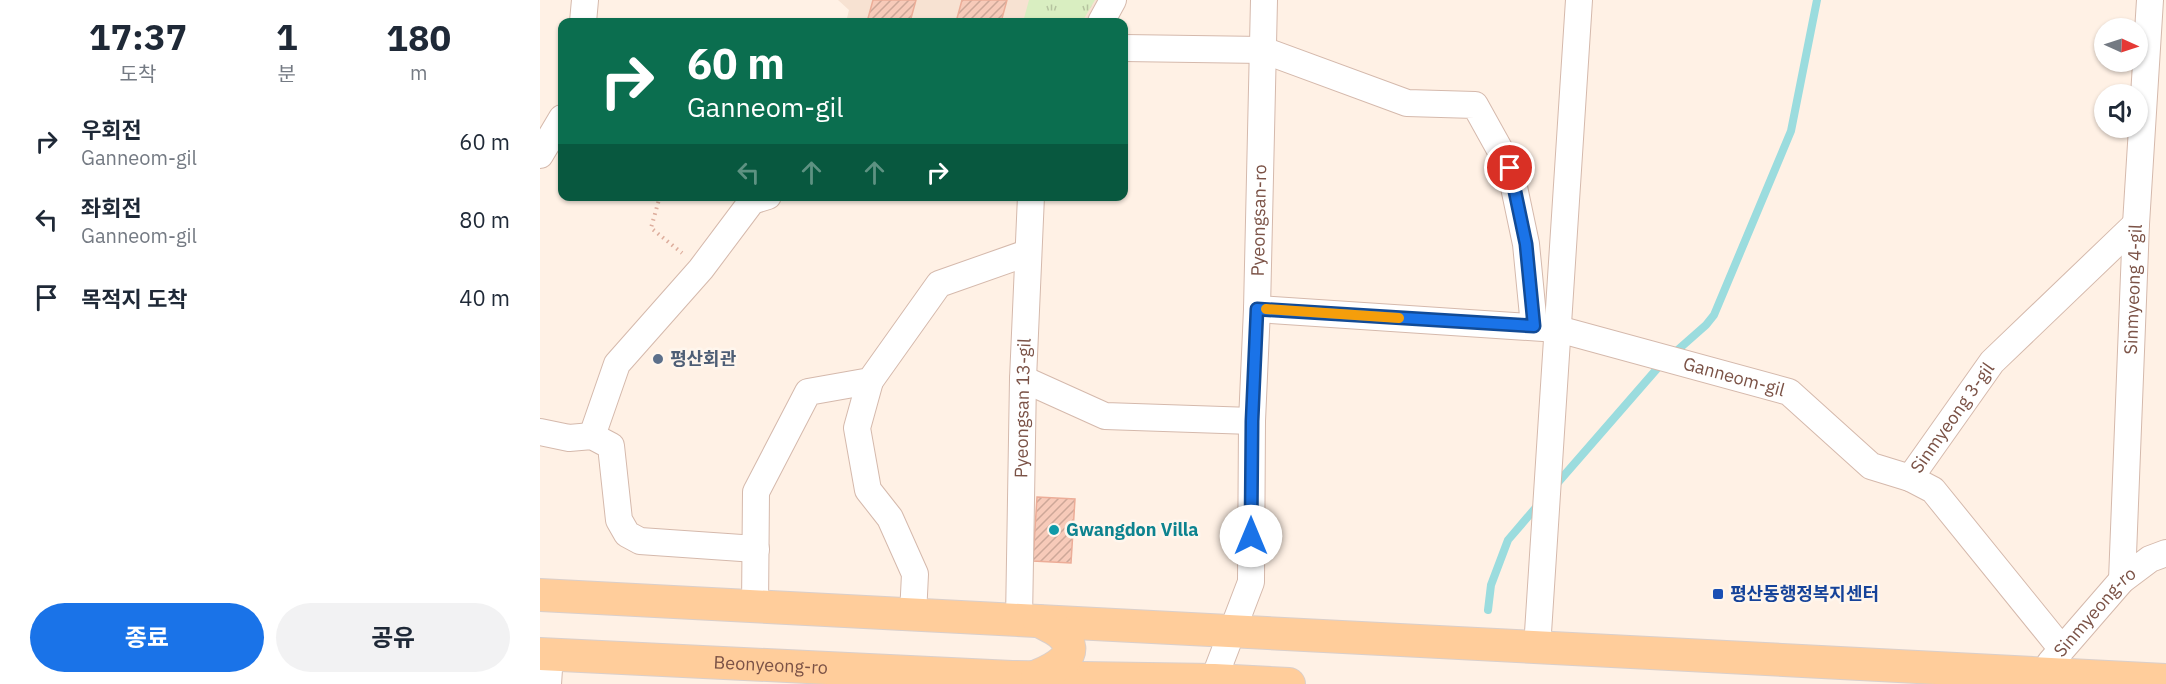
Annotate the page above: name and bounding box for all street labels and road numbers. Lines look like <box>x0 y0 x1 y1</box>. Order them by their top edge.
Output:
street label: Pyeongsan-ro <box>1246 164 1271 277</box>
street label: Sinmyeong 4-gil <box>2119 223 2147 355</box>
street label: Pyeongsan 13-gil <box>1009 337 1036 478</box>
street label: Ganneom-gil <box>1681 352 1788 401</box>
street label: Sinmyeong 3-gil <box>1905 357 1999 477</box>
street label: Sinmyeong-ro <box>2048 562 2140 662</box>
street label: Beonyeong-ro <box>713 650 828 679</box>

